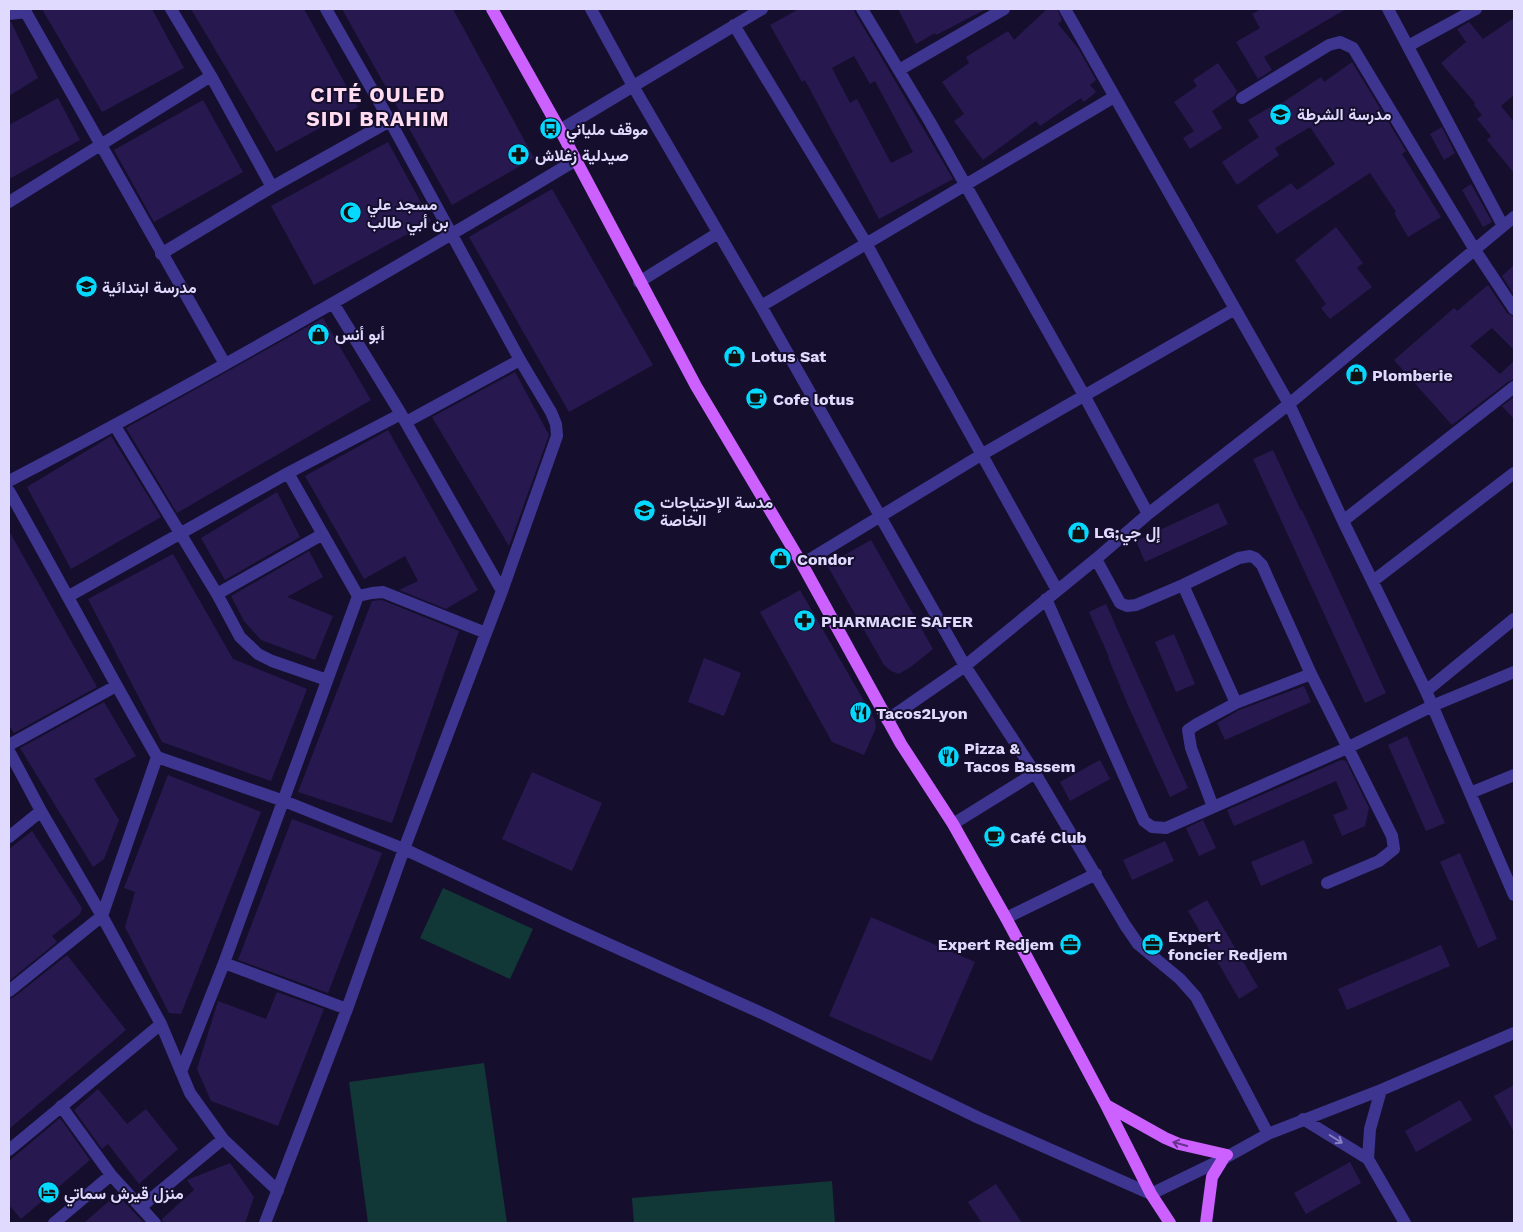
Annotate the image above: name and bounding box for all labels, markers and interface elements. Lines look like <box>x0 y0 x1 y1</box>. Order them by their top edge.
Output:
district label: CITÉ OULED SIDI BRAHIM <box>306 82 450 131</box>
school or university icon: مدرسة الشرطة <box>1269 102 1293 126</box>
place label: مدرسة الشرطة <box>1297 105 1392 125</box>
bus stop icon: موقف ملياني <box>538 117 562 141</box>
place label: موقف ملياني <box>566 120 649 143</box>
pharmacy icon: صيدلية زغلاش <box>507 143 531 167</box>
place label: صيدلية زغلاش <box>535 146 629 166</box>
place label: مسجد علي بن أبي طالب <box>367 195 449 236</box>
mosque icon: مسجد علي بن أبي طالب <box>339 201 363 225</box>
school or university icon: مدرسة ابتدائية <box>74 275 98 299</box>
place label: مدرسة ابتدائية <box>102 278 197 298</box>
shop icon: أبو أنس <box>307 322 331 346</box>
place label: أبو أنس <box>335 325 385 345</box>
shop icon: Lotus Sat <box>723 344 747 368</box>
place label: Lotus Sat <box>751 347 826 366</box>
shop icon: Plomberie <box>1344 363 1368 387</box>
place label: Plomberie <box>1372 366 1453 385</box>
cafe icon: Cofe lotus <box>745 387 769 411</box>
place label: Cofe lotus <box>773 390 854 409</box>
place label: مدسة الإحتياجات الخاصة <box>660 493 774 530</box>
school or university icon: مدسة الإحتياجات الخاصة <box>632 499 656 523</box>
shop icon: LG;إل جي <box>1066 520 1090 544</box>
place label: LG;إل جي <box>1094 523 1160 546</box>
shop icon: Condor <box>769 547 793 571</box>
place label: Condor <box>797 550 854 569</box>
pharmacy icon: PHARMACIE SAFER <box>793 609 817 633</box>
place label: PHARMACIE SAFER <box>821 612 973 631</box>
restaurant icon: Tacos2Lyon <box>848 701 872 725</box>
place label: Tacos2Lyon <box>876 704 968 723</box>
place label: Pizza & Tacos Bassem <box>964 739 1076 776</box>
restaurant icon: Pizza & Tacos Bassem <box>936 745 960 769</box>
cafe icon: Café Club <box>982 825 1006 849</box>
place label: Café Club <box>1010 828 1087 847</box>
place label: Expert foncier Redjem <box>1168 927 1287 964</box>
office icon: Expert Redjem <box>1058 932 1082 956</box>
office icon: Expert foncier Redjem <box>1140 933 1164 957</box>
place label: Expert Redjem <box>938 935 1054 954</box>
one-way arrow <box>1328 1135 1342 1145</box>
one-way arrow <box>1172 1138 1188 1148</box>
hotel icon: منزل قيرش سماتي <box>36 1181 60 1205</box>
place label: منزل قيرش سماتي <box>64 1184 184 1207</box>

